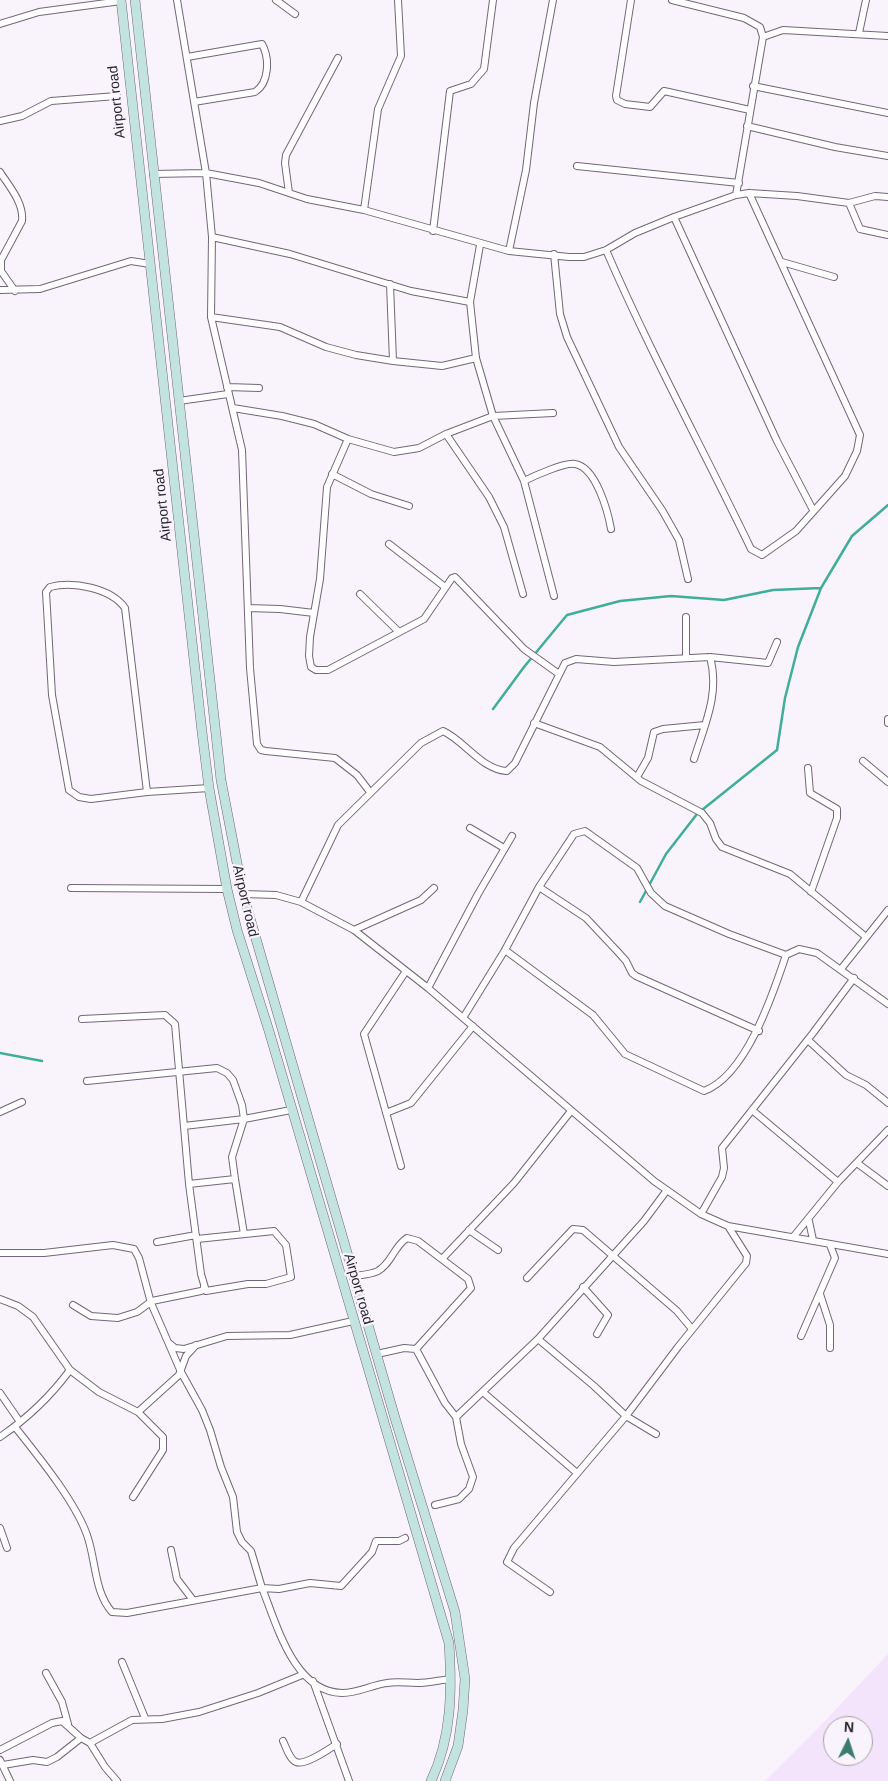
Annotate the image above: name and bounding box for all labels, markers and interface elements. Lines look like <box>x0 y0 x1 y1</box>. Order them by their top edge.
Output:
street label: Airport road <box>105 65 129 139</box>
street label: Airport road <box>151 468 175 542</box>
street label: Airport road <box>229 863 261 939</box>
street label: Airport road <box>340 1252 376 1326</box>
north arrow <box>823 1716 873 1766</box>
text: N <box>843 1719 855 1735</box>

